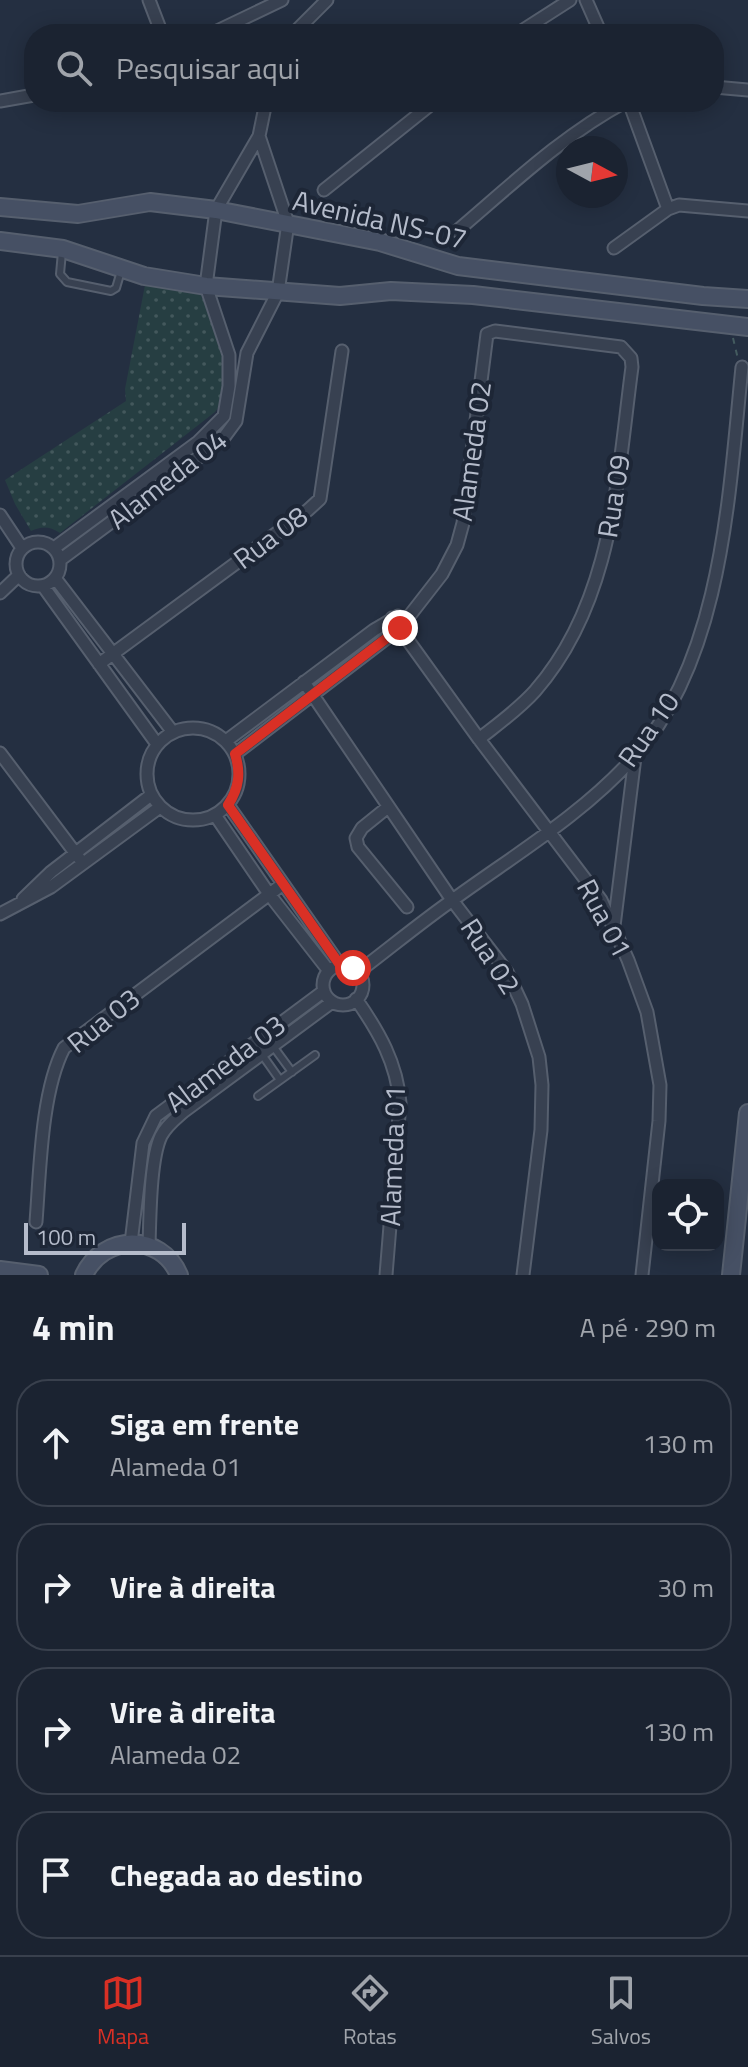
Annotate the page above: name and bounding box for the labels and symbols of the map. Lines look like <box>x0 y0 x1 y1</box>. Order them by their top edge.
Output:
north arrow <box>556 136 628 208</box>
street label: Avenida NS-07 <box>289 178 471 260</box>
street label: Alameda 02 <box>440 378 502 524</box>
street label: Alameda 04 <box>98 419 236 539</box>
street label: Rua 09 <box>585 451 641 541</box>
street label: Rua 08 <box>224 495 316 579</box>
route end <box>382 610 418 646</box>
street label: Rua 10 <box>606 682 690 776</box>
street label: Rua 01 <box>566 871 644 965</box>
street label: Rua 02 <box>450 909 532 1003</box>
route start <box>335 950 371 986</box>
street label: Rua 03 <box>57 977 149 1063</box>
street label: Alameda 03 <box>156 1003 294 1123</box>
street label: Alameda 01 <box>368 1085 416 1227</box>
scale bar <box>24 1219 186 1255</box>

